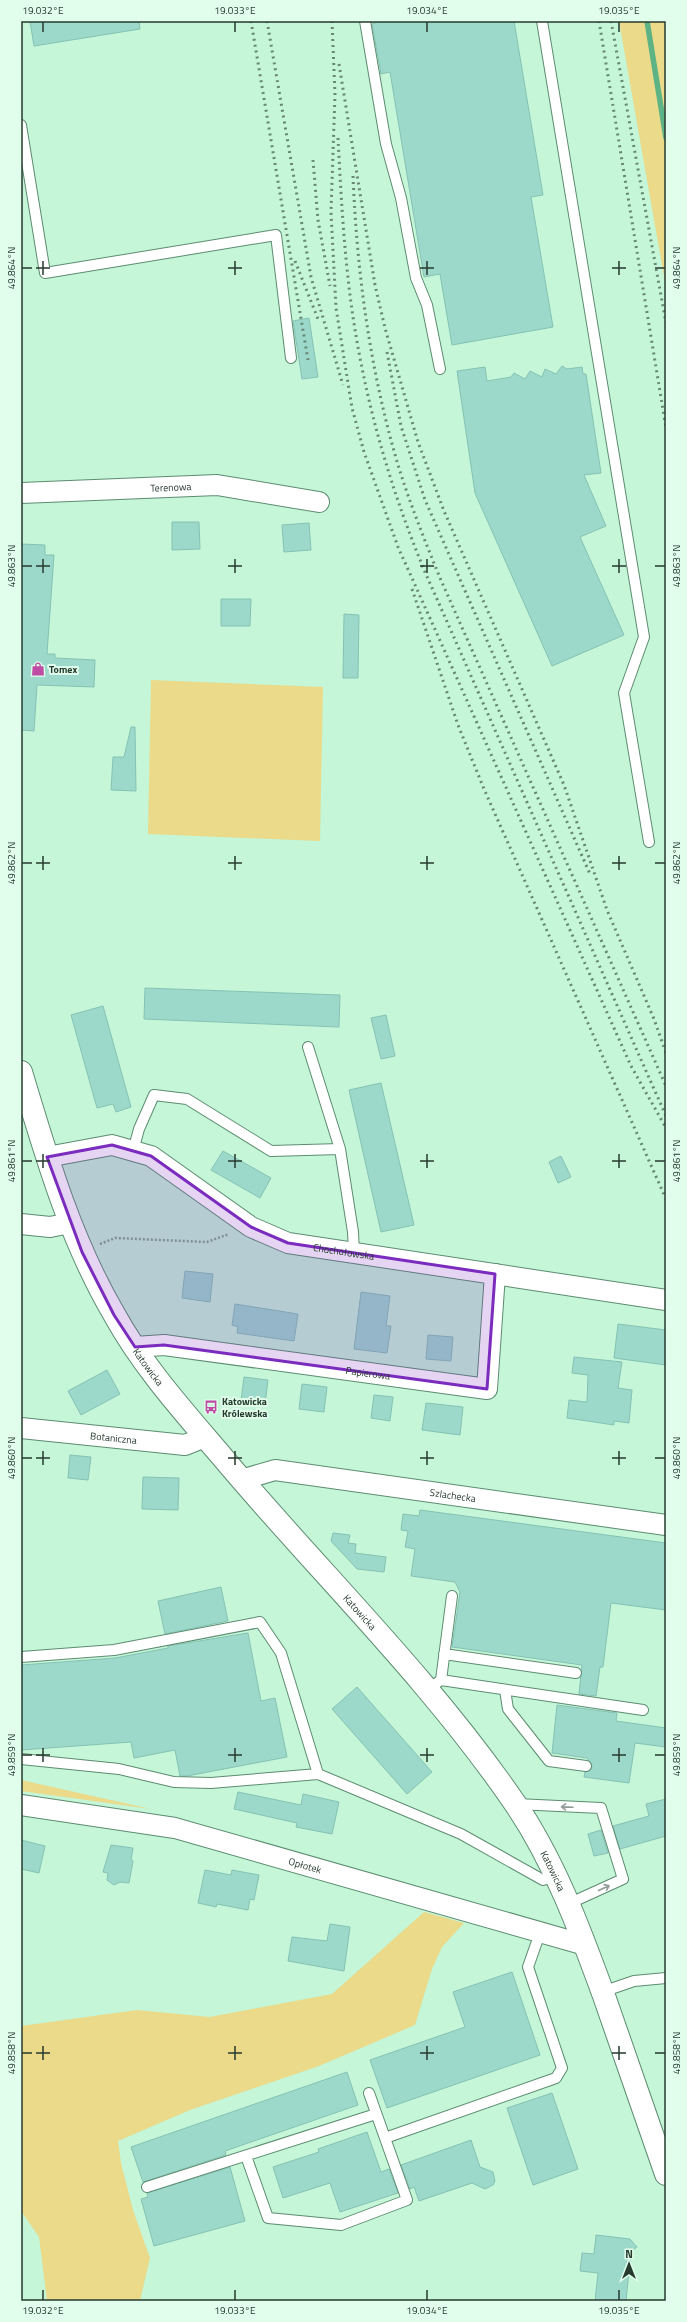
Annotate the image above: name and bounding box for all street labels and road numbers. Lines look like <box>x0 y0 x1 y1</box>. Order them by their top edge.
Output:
street label: Terenowa <box>150 479 192 495</box>
street label: Chochołowska <box>312 1239 375 1263</box>
street label: Katowicka <box>129 1345 167 1389</box>
street label: Papierowa <box>345 1362 391 1383</box>
street label: Botaniczna <box>89 1428 138 1447</box>
street label: Szlachecka <box>429 1484 477 1506</box>
street label: Katowicka <box>340 1591 380 1633</box>
street label: Katowicka <box>537 1848 569 1894</box>
street label: Opłotek <box>287 1853 324 1877</box>

